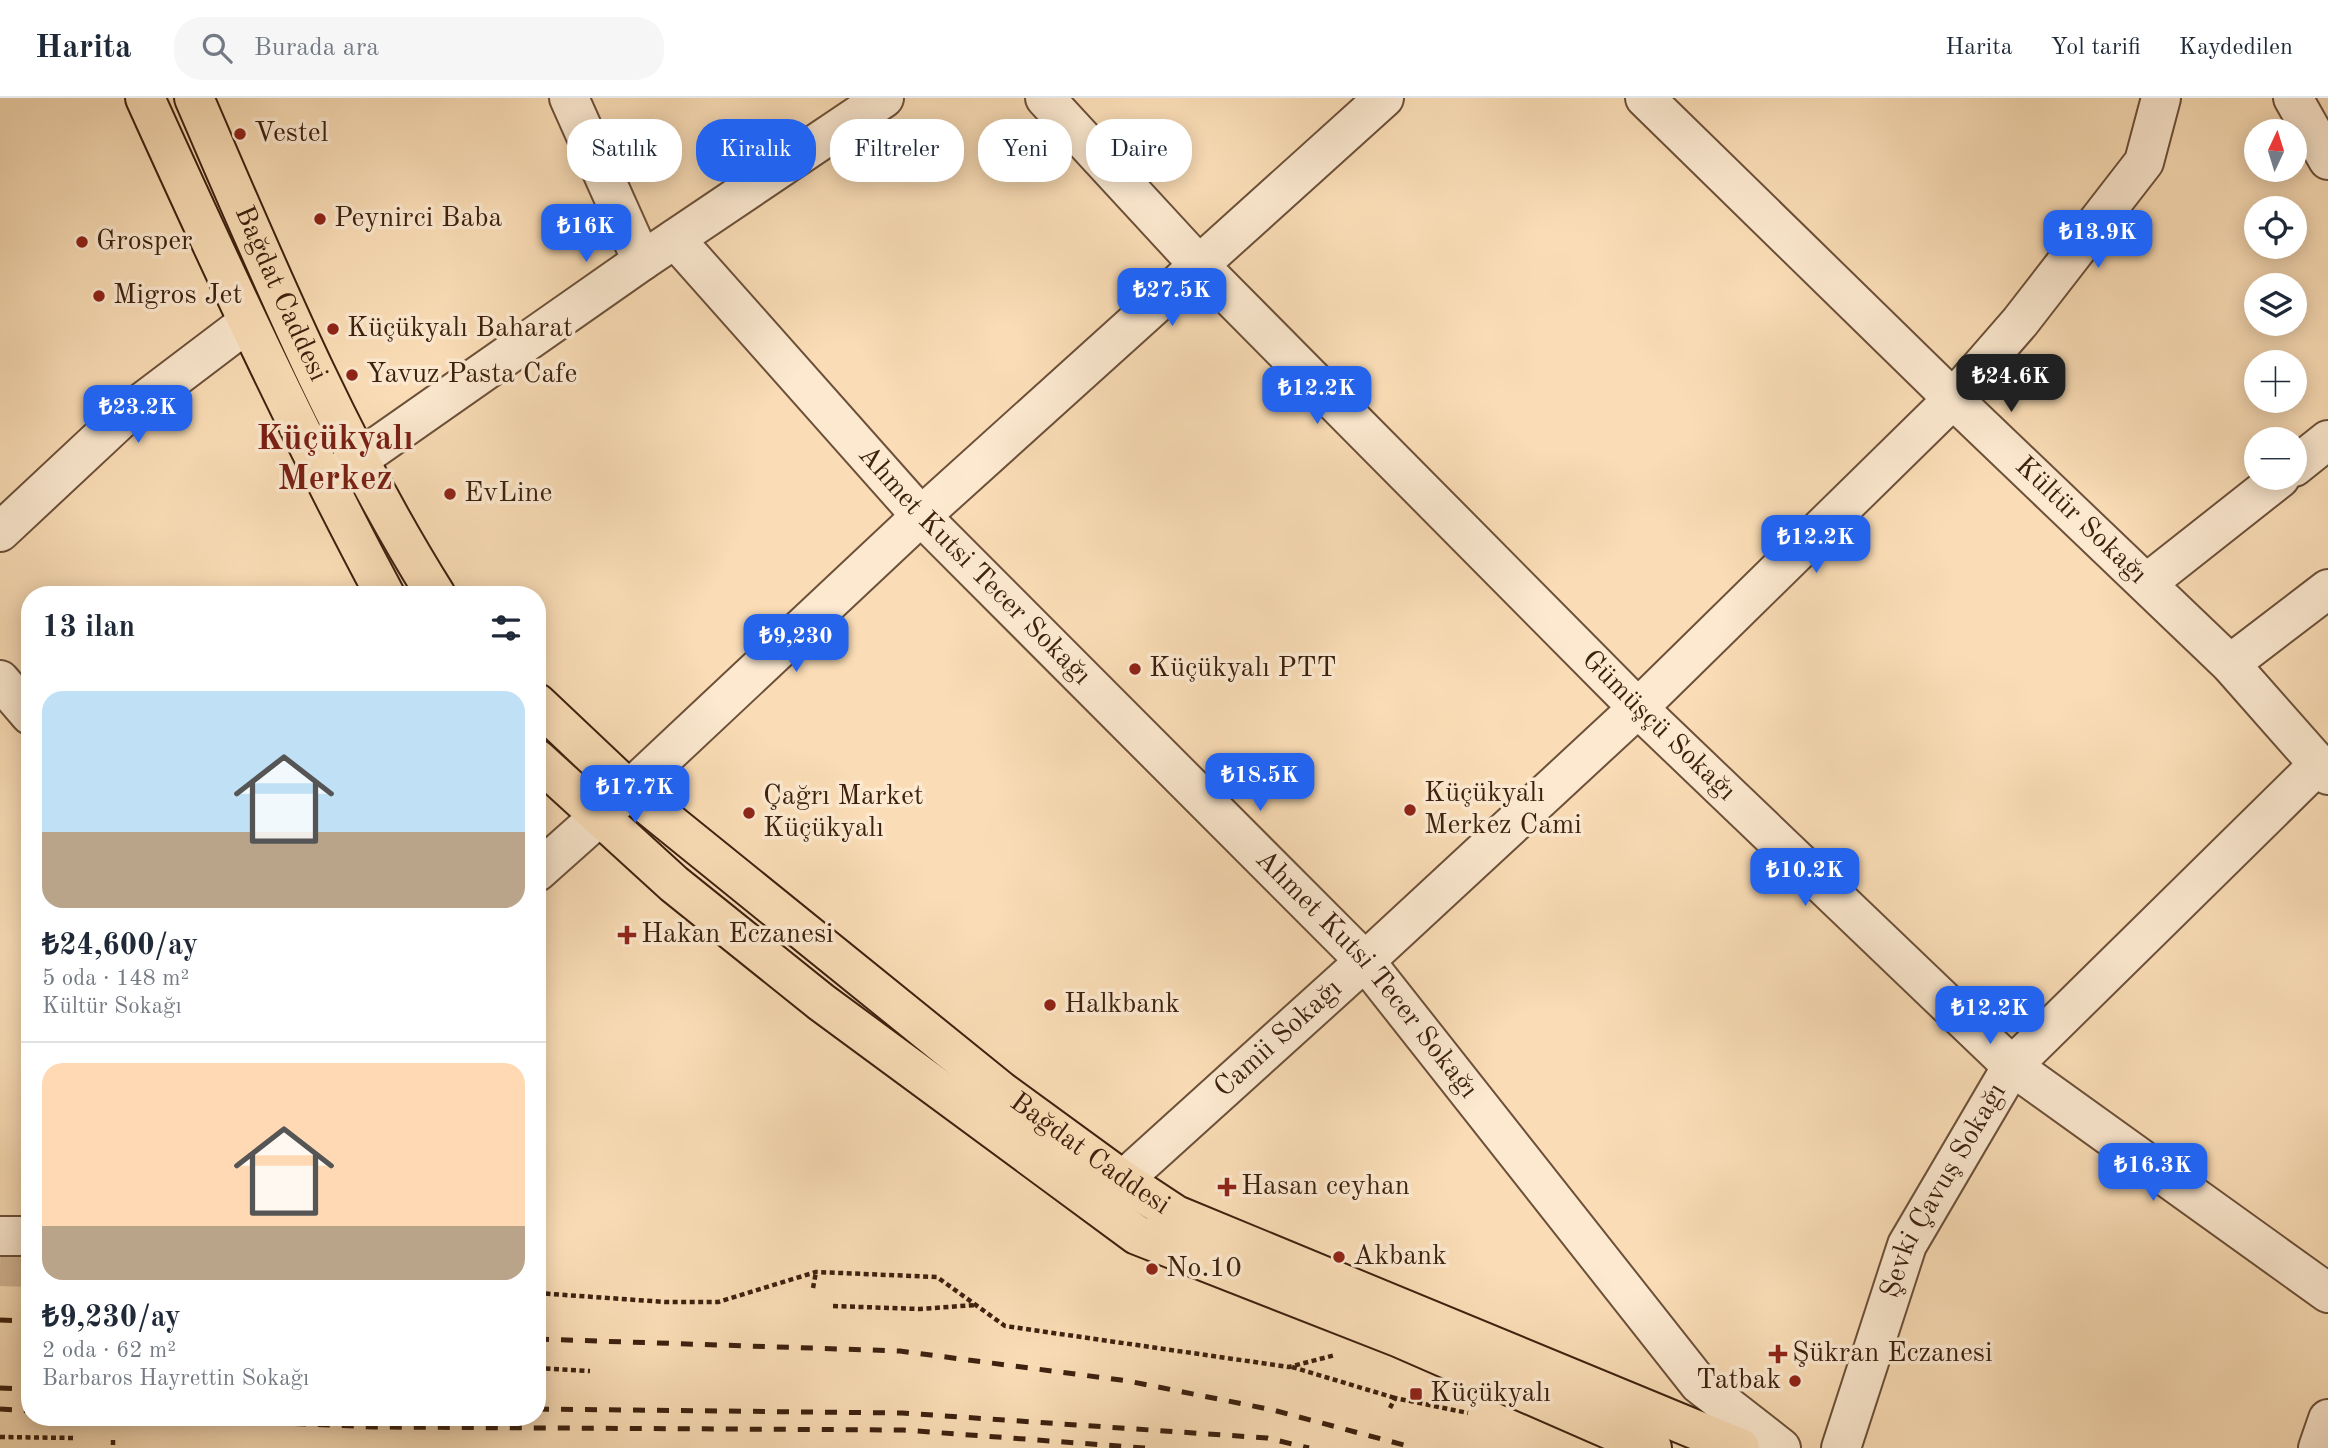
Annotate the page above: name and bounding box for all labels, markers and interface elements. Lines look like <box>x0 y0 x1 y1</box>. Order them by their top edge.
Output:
search box <box>174 17 664 80</box>
icon: search <box>198 29 236 67</box>
text: Harita <box>35 32 132 65</box>
text: Burada ara <box>254 35 379 61</box>
text: Harita <box>1945 36 2013 60</box>
text: Yol tarifi <box>2051 36 2141 60</box>
text: Kaydedilen <box>2179 36 2293 60</box>
chip: Satılık <box>567 119 682 182</box>
chip: Kiralık <box>696 119 816 182</box>
chip: Filtreler <box>830 119 964 182</box>
chip: Yeni <box>978 119 1072 182</box>
chip: Daire <box>1086 119 1192 182</box>
north arrow <box>2244 119 2306 182</box>
map controls <box>2244 119 2307 490</box>
place label: Vestel <box>254 120 328 148</box>
marker: Vestel <box>232 126 248 142</box>
button: locate <box>2244 196 2307 259</box>
street label: Bağdat Caddesi <box>228 202 332 386</box>
pin: ₺16K <box>545 204 627 264</box>
place label: Peynirci Baba <box>334 205 503 233</box>
marker: Peynirci Baba <box>312 211 328 227</box>
pin: ₺13.9K <box>2041 211 2155 270</box>
text: ₺16K <box>557 215 615 238</box>
text: ₺13.9K <box>2059 221 2137 244</box>
place label: Grosper <box>96 228 193 256</box>
marker: Grosper <box>74 234 90 250</box>
pin: ₺27.5K <box>1115 268 1229 328</box>
button: layers <box>2244 273 2307 336</box>
text: ₺27.5K <box>1133 279 1211 302</box>
place label: Migros Jet <box>113 282 242 310</box>
marker: Migros Jet <box>91 288 107 304</box>
place label: Küçükyalı Baharat <box>347 315 573 343</box>
marker: Küçükyalı Baharat <box>325 321 341 337</box>
button: + <box>2244 350 2307 413</box>
pin: ₺24.6K <box>1954 354 2068 414</box>
place label: Yavuz Pasta Cafe <box>366 361 577 389</box>
text: ₺24.6K <box>1972 365 2050 388</box>
pin: ₺12.2K <box>1260 366 1374 426</box>
marker: Yavuz Pasta Cafe <box>344 367 360 383</box>
text: ₺12.2K <box>1278 377 1356 400</box>
pin: ₺23.2K <box>81 386 195 445</box>
text: ₺23.2K <box>99 396 177 419</box>
district label: Küçükyalı Merkez <box>256 422 414 497</box>
button: − <box>2244 427 2307 490</box>
street label: Ahmet Kutsi Tecer Sokağı <box>852 441 1095 691</box>
street label: Kültür Sokağı <box>2009 452 2152 590</box>
place label: EvLine <box>464 480 552 508</box>
marker: EvLine <box>442 486 458 502</box>
pin: ₺12.2K <box>1759 516 1873 575</box>
text: ₺12.2K <box>1777 526 1855 549</box>
icon: filters <box>487 609 525 647</box>
text: 13 ilan <box>42 613 135 643</box>
pin: ₺9,230 <box>739 614 853 674</box>
text: ₺9,230 <box>760 625 832 648</box>
street label: Gümüşçü Sokağı <box>1576 646 1740 807</box>
place label: Küçükyalı PTT <box>1149 655 1337 683</box>
marker: Küçükyalı PTT <box>1127 661 1143 677</box>
icon: home <box>221 736 347 862</box>
pin: ₺18.5K <box>1203 754 1317 813</box>
text: ₺18.5K <box>1221 764 1299 787</box>
pin: ₺17.7K <box>578 766 692 825</box>
text: ₺17.7K <box>596 776 674 799</box>
place label: Küçükyalı Merkez Cami <box>1424 780 1582 840</box>
place label: Çağrı Market Küçükyalı <box>763 783 924 843</box>
marker: Küçükyalı Merkez Cami <box>1402 802 1418 818</box>
marker: Çağrı Market Küçükyalı <box>741 805 757 821</box>
street label: Ahmet Kutsi Tecer Sokağı <box>1250 845 1482 1104</box>
pin: ₺10.2K <box>1748 848 1862 908</box>
text: ₺10.2K <box>1766 859 1844 882</box>
place label: Hakan Eczanesi <box>641 921 834 949</box>
marker: Hakan Eczanesi <box>619 927 635 943</box>
text: ₺24,600/ay <box>42 931 198 961</box>
text: 5 oda · 148 m² <box>42 967 189 990</box>
street label: Camii Sokağı <box>1210 975 1347 1103</box>
pin: ₺12.2K <box>1933 986 2047 1046</box>
place label: Halkbank <box>1064 991 1180 1019</box>
text: Kültür Sokağı <box>42 995 182 1018</box>
marker: Halkbank <box>1042 997 1058 1013</box>
text: ₺12.2K <box>1951 997 2029 1020</box>
street label: Şevki Çavuş Sokağı <box>1877 1079 2012 1302</box>
street label: Bağdat Caddesi <box>1004 1088 1174 1220</box>
icon: home <box>221 1108 347 1234</box>
pin: ₺16.3K <box>2096 1144 2210 1203</box>
text: ₺16.3K <box>2114 1154 2192 1177</box>
place label: Hasan ceyhan <box>1241 1173 1410 1201</box>
marker: Hasan ceyhan <box>1219 1179 1235 1195</box>
place label: Akbank <box>1353 1243 1447 1271</box>
marker: Akbank <box>1331 1249 1347 1265</box>
place label: No.10 <box>1166 1255 1242 1283</box>
marker: No.10 <box>1144 1261 1160 1277</box>
text: ₺9,230/ay <box>42 1303 181 1333</box>
text: 2 oda · 62 m² <box>42 1339 176 1362</box>
place label: Şükran Eczanesi <box>1792 1340 1993 1368</box>
marker: Şükran Eczanesi <box>1770 1346 1786 1362</box>
text: Barbaros Hayrettin Sokağı <box>42 1367 309 1390</box>
place label: Tatbak <box>1696 1367 1781 1395</box>
marker: Tatbak <box>1787 1373 1803 1389</box>
place label: Küçükyalı <box>1430 1380 1551 1408</box>
marker: Küçükyalı <box>1408 1386 1424 1402</box>

